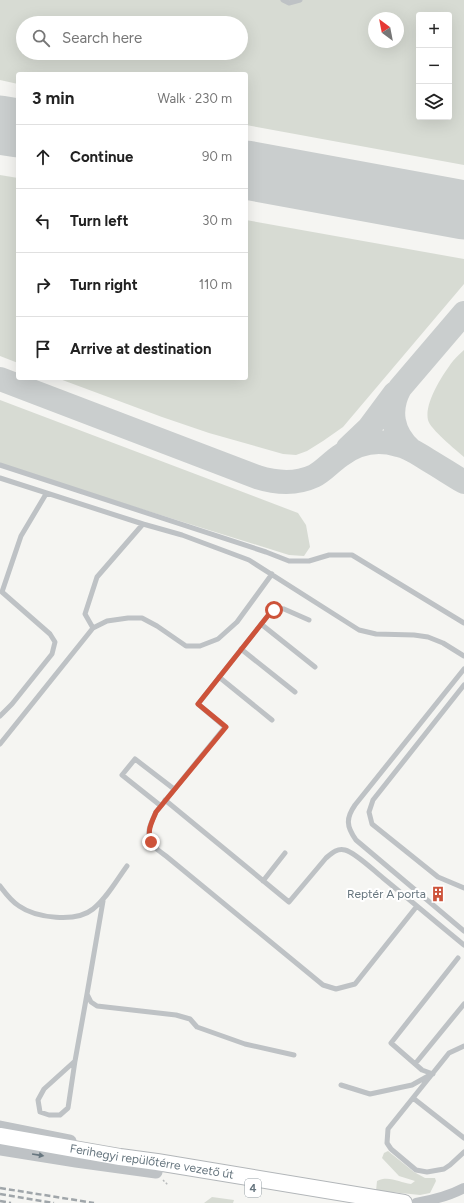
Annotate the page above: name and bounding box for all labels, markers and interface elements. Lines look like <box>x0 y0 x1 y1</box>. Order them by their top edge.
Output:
north arrow <box>368 12 404 48</box>
map controls <box>416 12 452 120</box>
button: + <box>416 12 452 48</box>
search box <box>16 16 248 60</box>
icon: search <box>30 27 52 49</box>
text: Search here <box>62 29 142 47</box>
button: − <box>416 48 452 84</box>
button: layers <box>416 84 452 120</box>
text: 3 min <box>32 88 74 108</box>
text: Walk · 230 m <box>158 91 232 106</box>
icon: ahead <box>32 146 54 168</box>
text: Continue <box>70 148 133 166</box>
text: 90 m <box>202 149 232 164</box>
icon: left <box>32 210 54 232</box>
text: Turn left <box>70 212 128 230</box>
text: 30 m <box>202 213 232 228</box>
icon: right <box>32 274 54 296</box>
text: Turn right <box>70 276 138 294</box>
text: 110 m <box>199 277 232 292</box>
icon: arrive <box>32 338 54 360</box>
text: Arrive at destination <box>70 340 211 358</box>
route start <box>265 601 283 619</box>
route end <box>142 833 160 851</box>
building icon: Reptér A porta <box>429 885 447 903</box>
place label: Reptér A porta <box>347 887 426 901</box>
street label: Ferihegyi repülőtérre vezető út <box>69 1141 235 1182</box>
one-way arrow <box>32 1152 45 1158</box>
road number: 4 <box>245 1179 261 1197</box>

